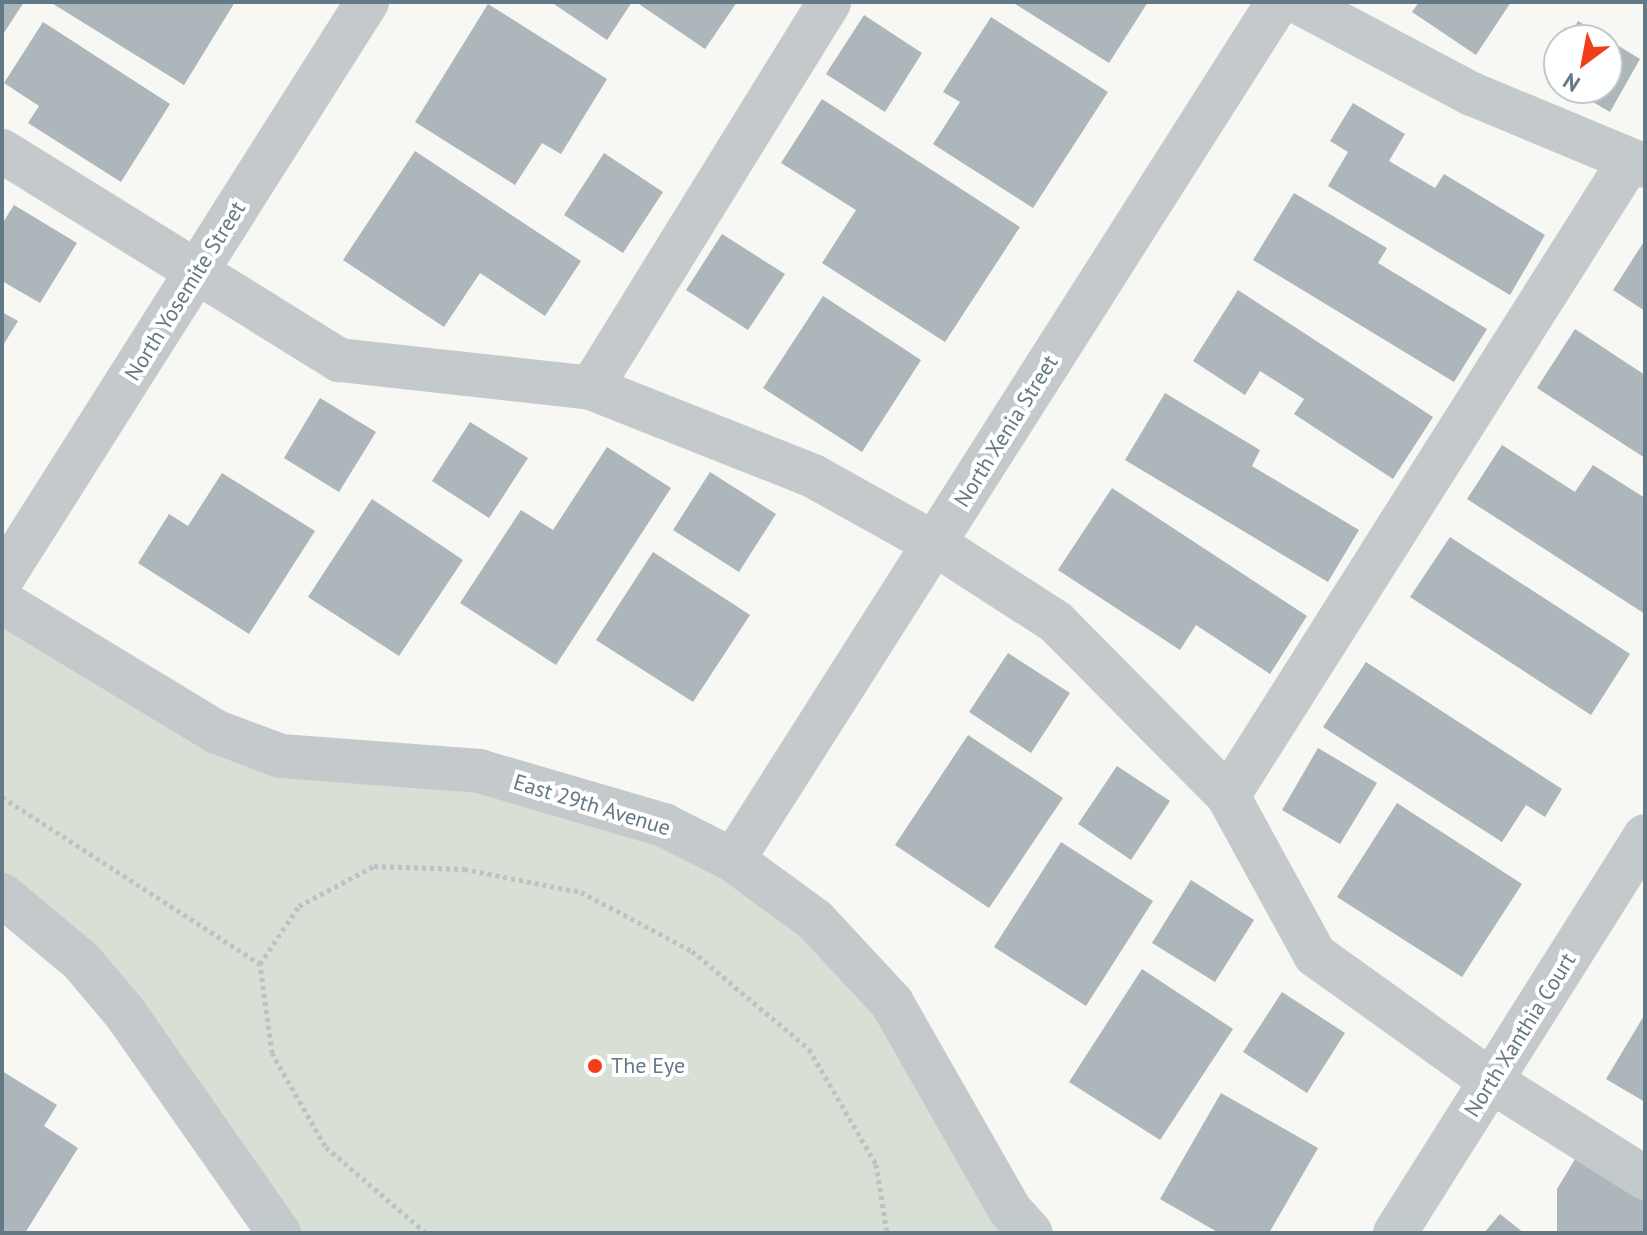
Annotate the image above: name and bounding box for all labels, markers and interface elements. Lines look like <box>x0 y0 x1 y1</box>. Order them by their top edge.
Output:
north arrow <box>1543 24 1623 104</box>
text: N <box>1558 67 1585 98</box>
street label: North Yosemite Street <box>119 196 251 386</box>
street label: North Xenia Street <box>949 350 1063 512</box>
street label: East 29th Avenue <box>510 768 674 842</box>
street label: North Xanthia Court <box>1459 948 1581 1122</box>
place label: The Eye <box>611 1053 685 1079</box>
marker: The Eye <box>586 1057 604 1075</box>

